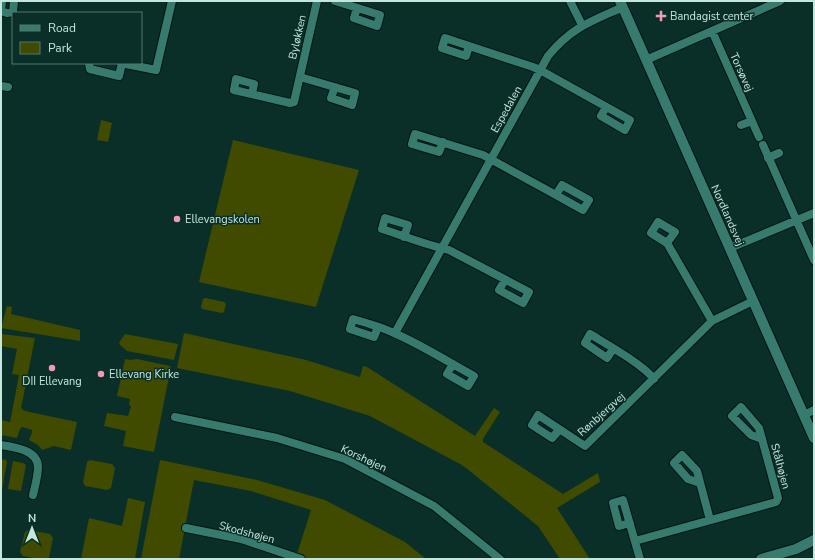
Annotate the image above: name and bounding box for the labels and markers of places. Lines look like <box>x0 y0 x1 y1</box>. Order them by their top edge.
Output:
place label: Bandagist center <box>670 9 753 24</box>
marker: Bandagist center <box>655 10 667 22</box>
place label: Ellevangskolen <box>185 212 260 227</box>
marker: Ellevangskolen <box>172 214 182 224</box>
marker: DII Ellevang <box>47 363 57 373</box>
place label: Ellevang Kirke <box>109 367 179 382</box>
marker: Ellevang Kirke <box>96 369 106 379</box>
place label: DII Ellevang <box>22 374 82 389</box>

